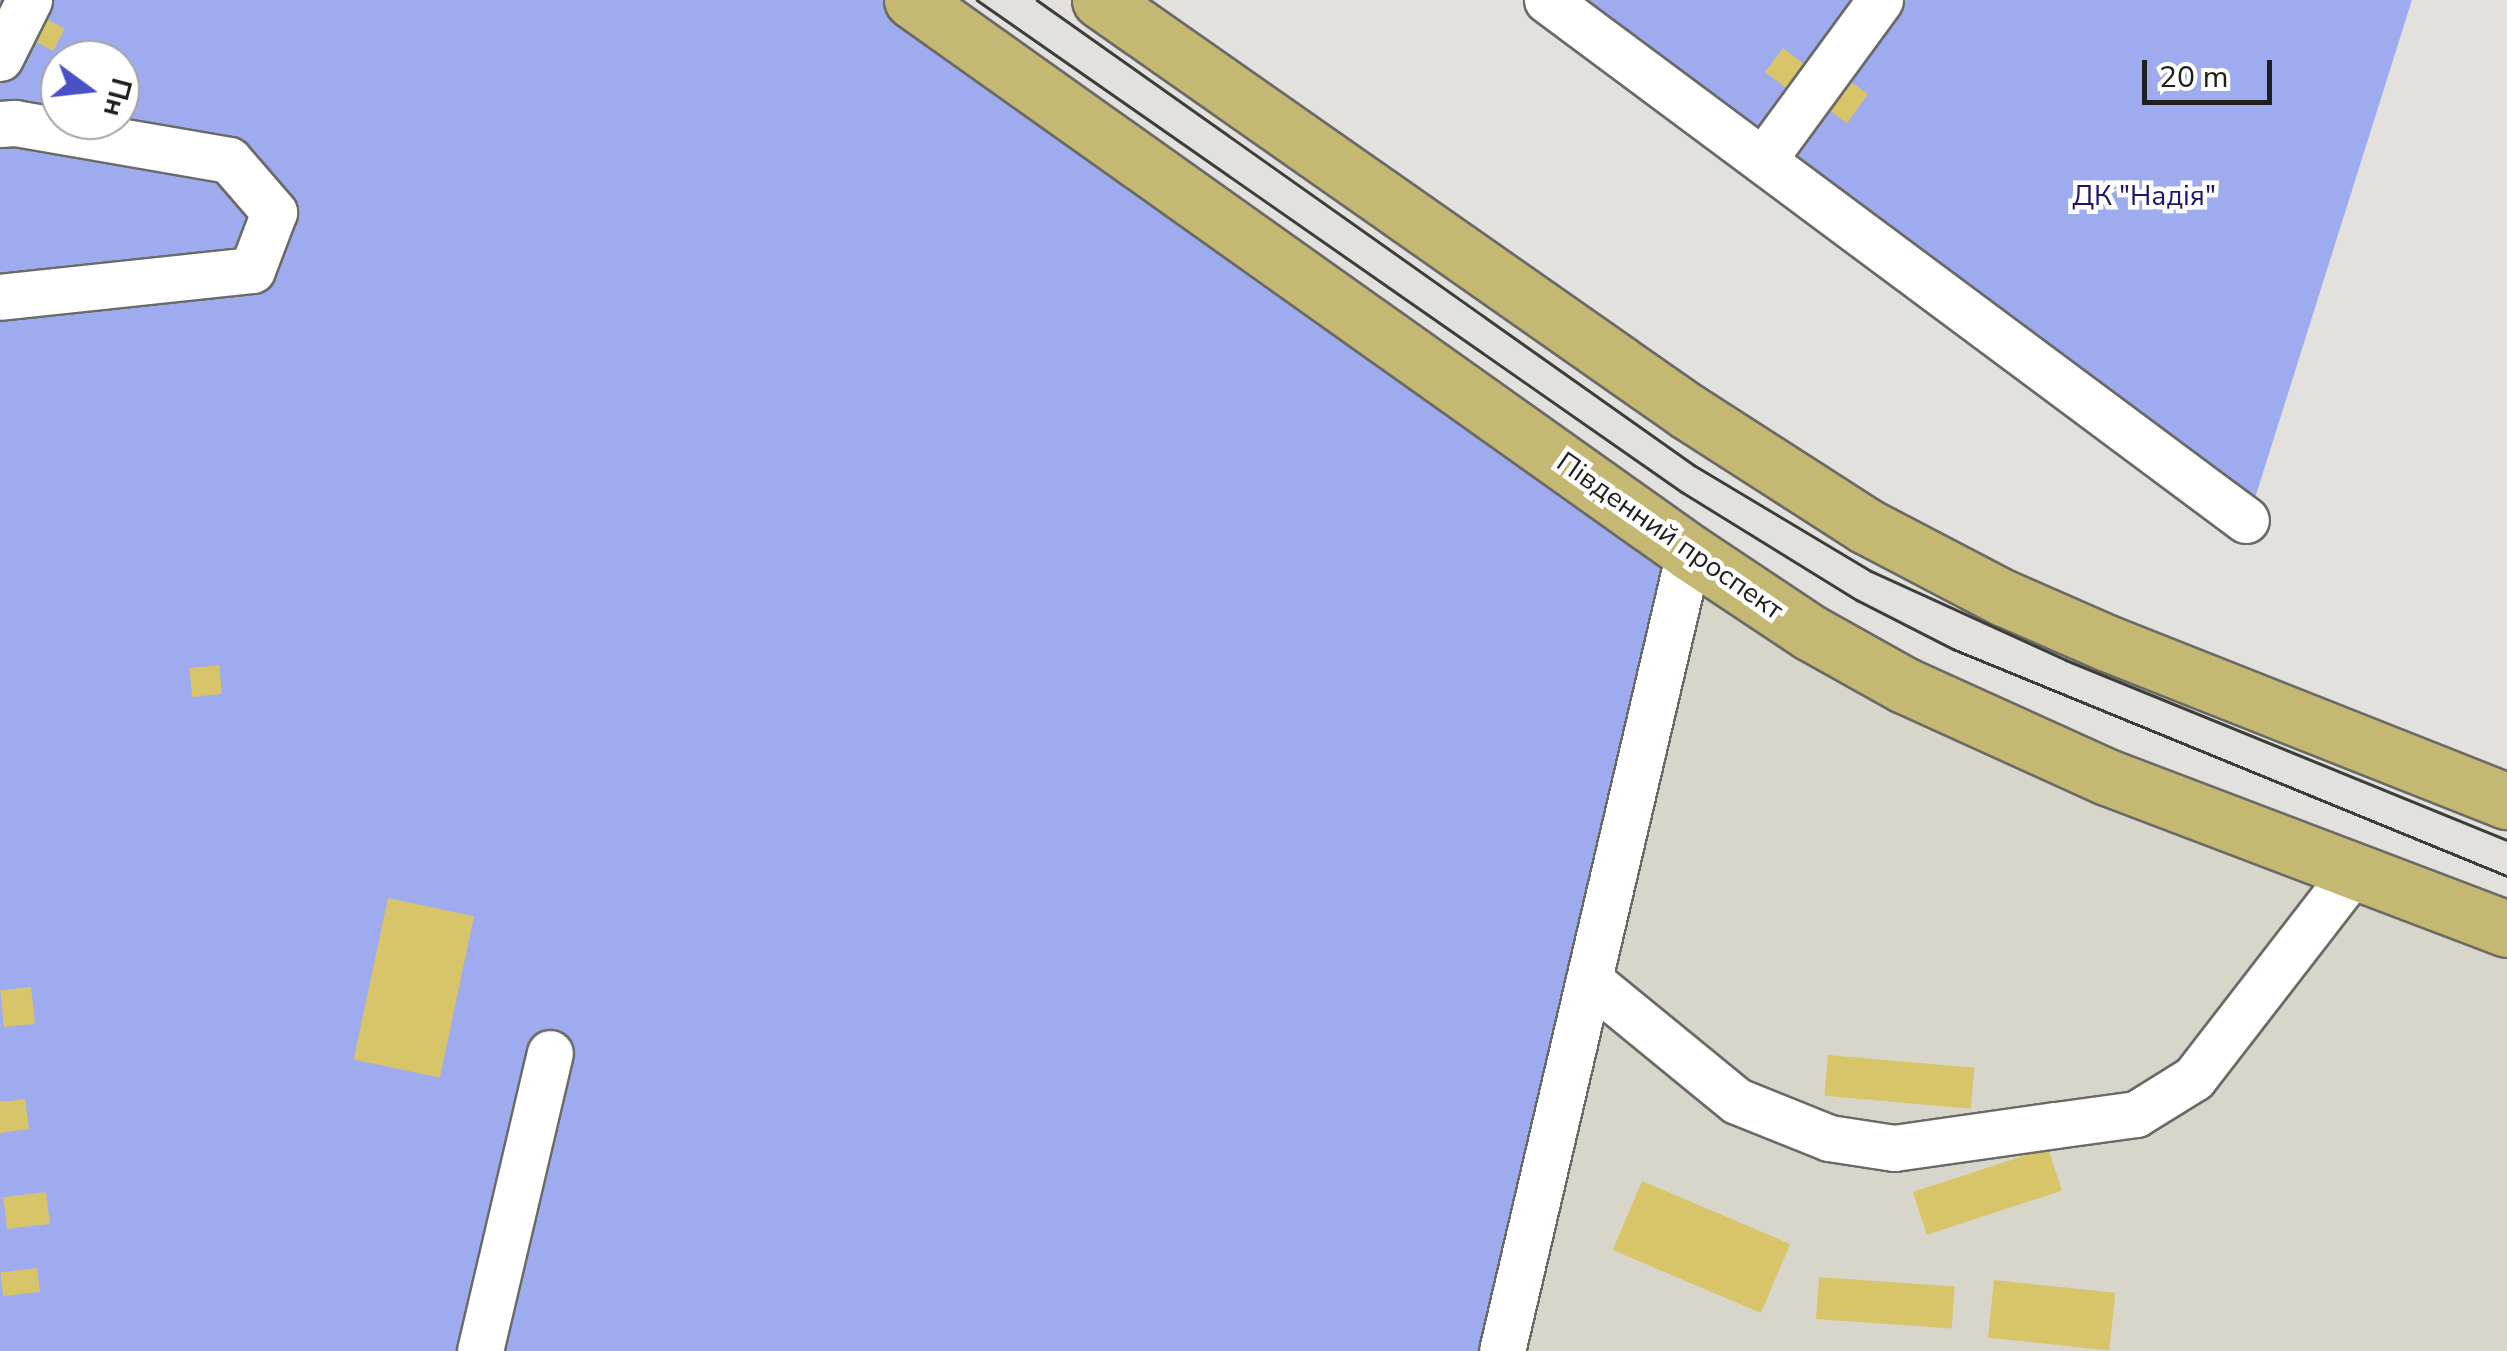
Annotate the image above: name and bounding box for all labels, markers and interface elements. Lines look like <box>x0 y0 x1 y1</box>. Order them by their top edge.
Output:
north arrow <box>40 40 140 140</box>
scale bar <box>2147 40 2277 102</box>
text: 20 m <box>2159 57 2228 98</box>
text: Пн <box>94 74 140 121</box>
park label: ДК "Надія" <box>2072 179 2216 213</box>
street label: Південний проспект <box>1550 445 1790 627</box>

